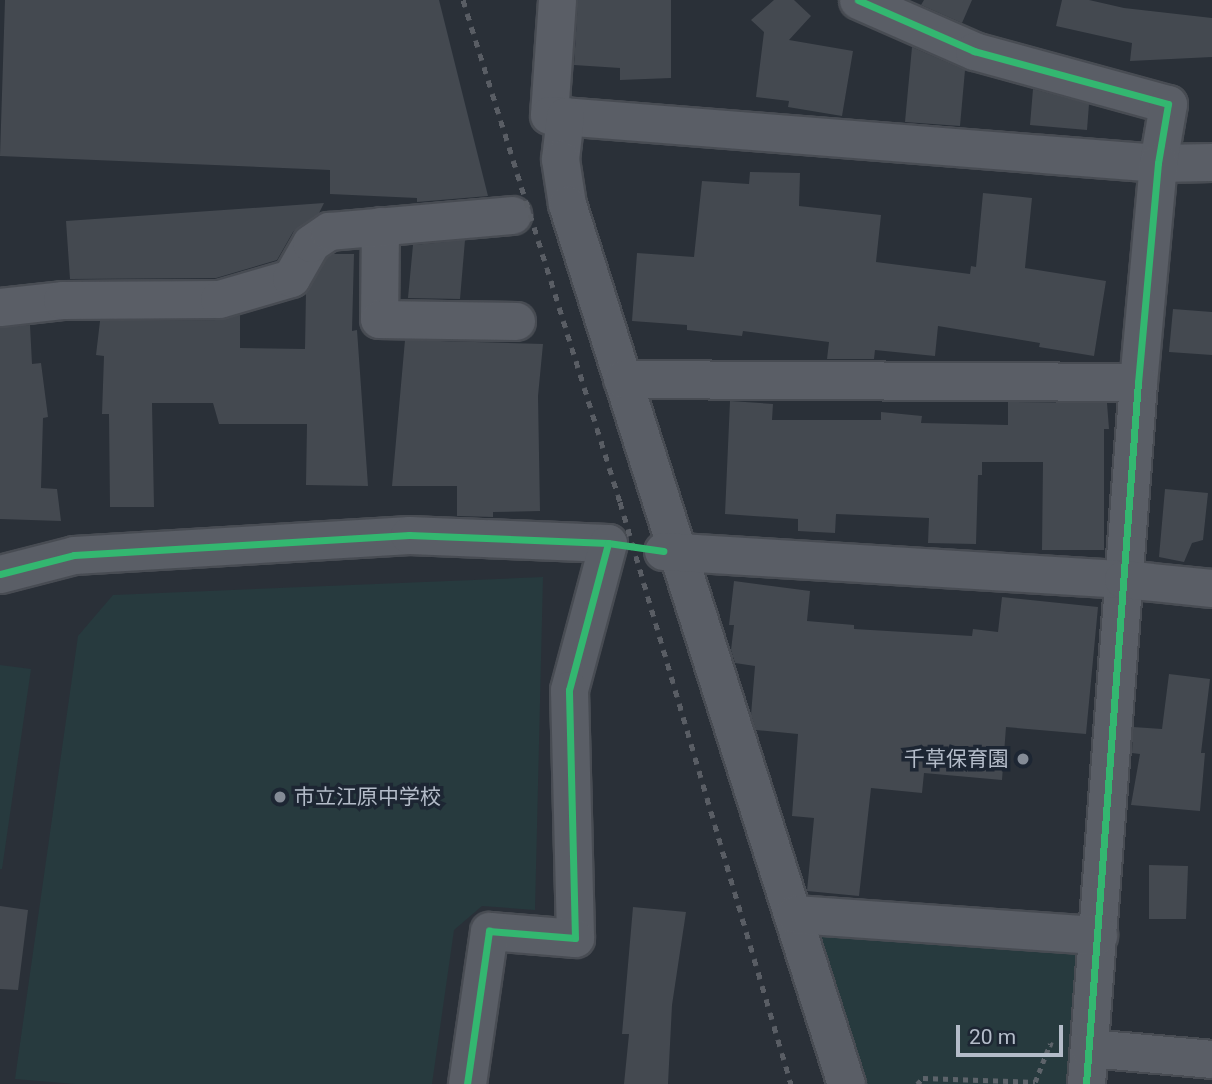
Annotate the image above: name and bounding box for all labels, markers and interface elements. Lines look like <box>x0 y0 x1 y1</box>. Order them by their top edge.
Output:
place label: 千草保育園 <box>904 746 1009 772</box>
marker: 千草保育園 <box>1015 751 1031 767</box>
place label: 市立江原中学校 <box>294 784 441 810</box>
marker: 市立江原中学校 <box>272 789 288 805</box>
scale bar <box>960 1010 1067 1054</box>
text: 20 m <box>969 1025 1016 1049</box>

